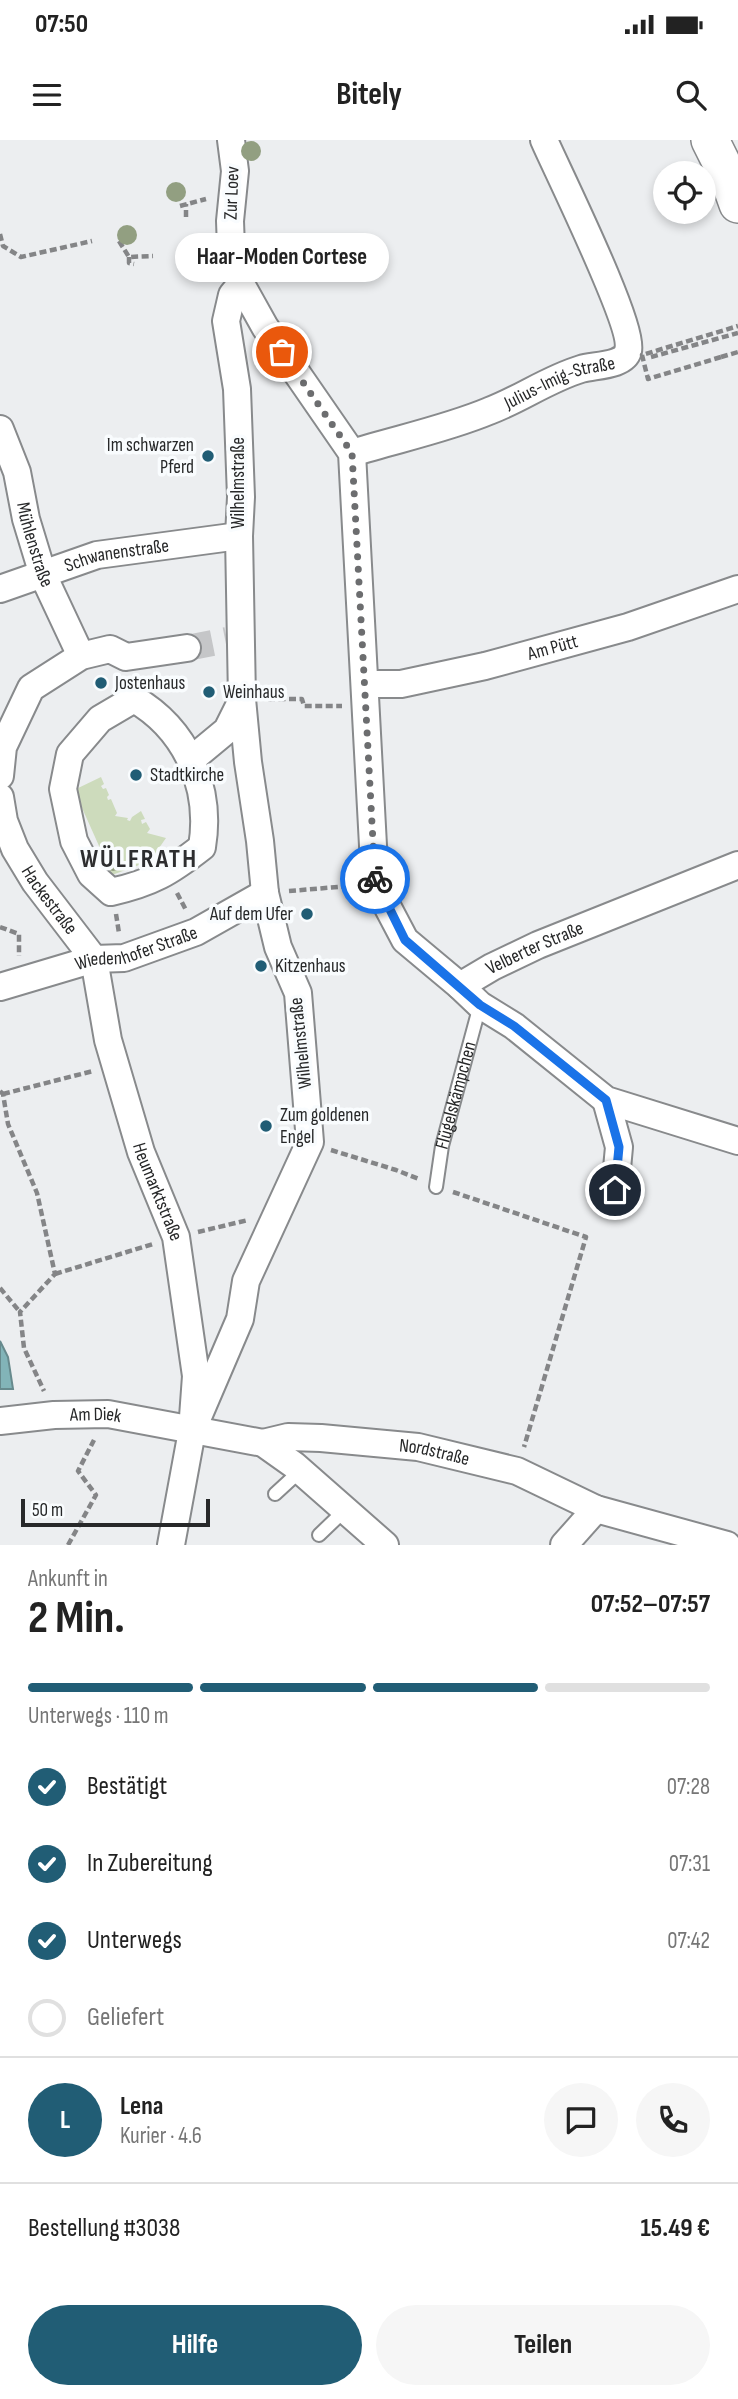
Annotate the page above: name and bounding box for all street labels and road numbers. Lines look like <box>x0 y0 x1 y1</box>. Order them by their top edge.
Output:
street label: Zur Loev <box>220 166 244 220</box>
street label: Julius-Imig-Straße <box>500 351 617 415</box>
street label: Wilhelmstraße <box>227 437 250 529</box>
street label: Mühlenstraße <box>12 500 59 591</box>
street label: Schwanenstraße <box>61 534 170 577</box>
street label: Am Pütt <box>524 630 581 666</box>
street label: Hackestraße <box>16 862 82 939</box>
street label: Velberter Straße <box>482 917 587 980</box>
street label: Wiedenhofer Straße <box>72 921 200 976</box>
street label: Wilhelmstraße <box>285 996 317 1090</box>
street label: Flügelskämpchen <box>430 1039 481 1152</box>
street label: Heumarktstraße <box>127 1140 188 1244</box>
street label: Am Diek <box>69 1402 124 1428</box>
street label: Nordstraße <box>398 1434 472 1471</box>

